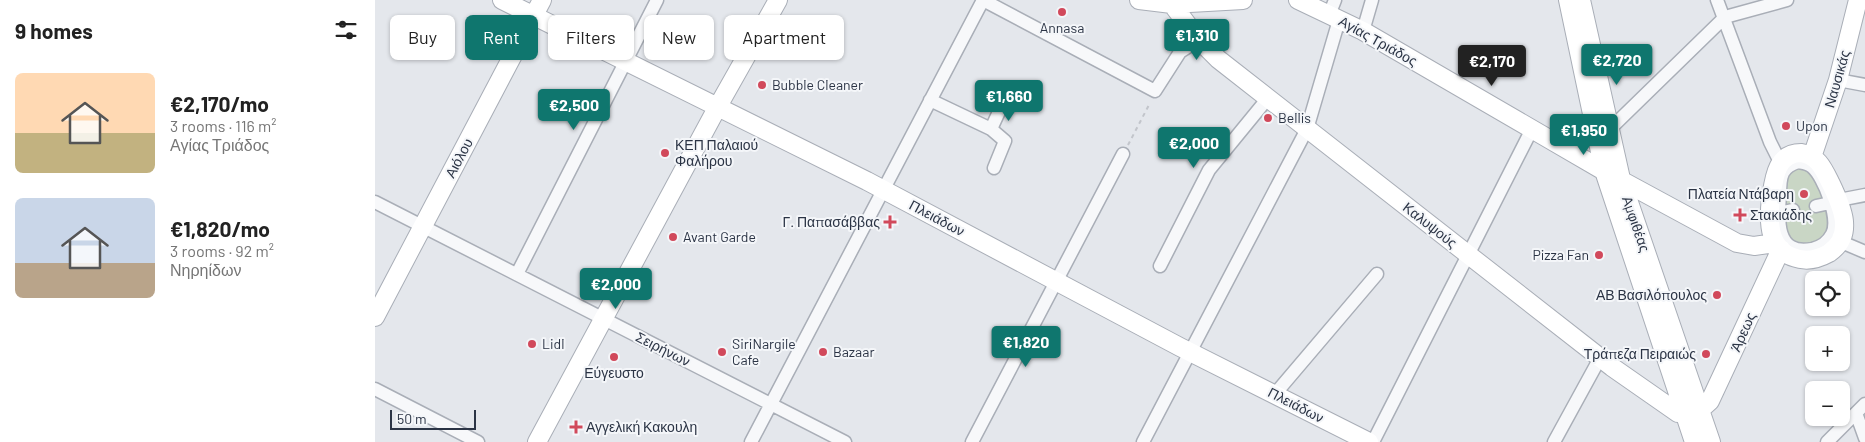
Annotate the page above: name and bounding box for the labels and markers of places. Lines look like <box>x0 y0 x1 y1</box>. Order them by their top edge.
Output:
marker: Annasa <box>1056 6 1068 18</box>
pin: €1,310 <box>1156 18 1238 61</box>
place label: Annasa <box>1040 19 1084 36</box>
pin: €2,170 <box>1451 44 1533 87</box>
pin: €2,720 <box>1576 44 1658 86</box>
place label: Bubble Cleaner <box>772 76 863 93</box>
marker: Bubble Cleaner <box>756 79 768 91</box>
pin: €1,660 <box>968 80 1050 122</box>
pin: €2,500 <box>533 88 615 131</box>
place label: Bellis <box>1278 109 1311 126</box>
marker: Bellis <box>1262 112 1274 124</box>
pin: €1,950 <box>1543 114 1625 156</box>
place label: Upon <box>1796 117 1828 134</box>
marker: Upon <box>1780 120 1792 132</box>
pin: €2,000 <box>1153 126 1235 169</box>
place label: ΚΕΠ Παλαιού Φαλήρου <box>675 136 758 169</box>
marker: ΚΕΠ Παλαιού Φαλήρου <box>659 147 671 159</box>
place label: Πλατεία Ντάβαρη <box>1688 185 1794 202</box>
marker: Πλατεία Ντάβαρη <box>1798 188 1810 200</box>
place label: Στακιάδης <box>1750 206 1812 223</box>
marker: Στακιάδης <box>1734 209 1746 221</box>
place label: Γ. Παπασάββας <box>783 213 880 230</box>
marker: Γ. Παπασάββας <box>884 216 896 228</box>
place label: Avant Garde <box>683 228 756 245</box>
marker: Avant Garde <box>667 231 679 243</box>
place label: Pizza Fan <box>1533 246 1589 263</box>
marker: Pizza Fan <box>1593 249 1605 261</box>
pin: €2,000 <box>575 268 657 310</box>
place label: ΑΒ Βασιλόπουλος <box>1596 286 1707 303</box>
marker: ΑΒ Βασιλόπουλος <box>1711 289 1723 301</box>
pin: €1,820 <box>985 326 1067 368</box>
place label: Lidl <box>542 335 564 352</box>
place label: SiriNargile Cafe <box>732 335 796 368</box>
marker: Lidl <box>526 338 538 350</box>
place label: Bazaar <box>833 343 874 360</box>
place label: Τράπεζα Πειραιώς <box>1584 345 1696 362</box>
marker: SiriNargile Cafe <box>716 346 728 358</box>
marker: Bazaar <box>817 346 829 358</box>
marker: Τράπεζα Πειραιώς <box>1700 348 1712 360</box>
marker: Εύγευστο <box>608 351 620 363</box>
place label: Εύγευστο <box>584 364 644 381</box>
place label: Αγγελική Κακουλη <box>586 418 697 435</box>
marker: Αγγελική Κακουλη <box>570 421 582 433</box>

